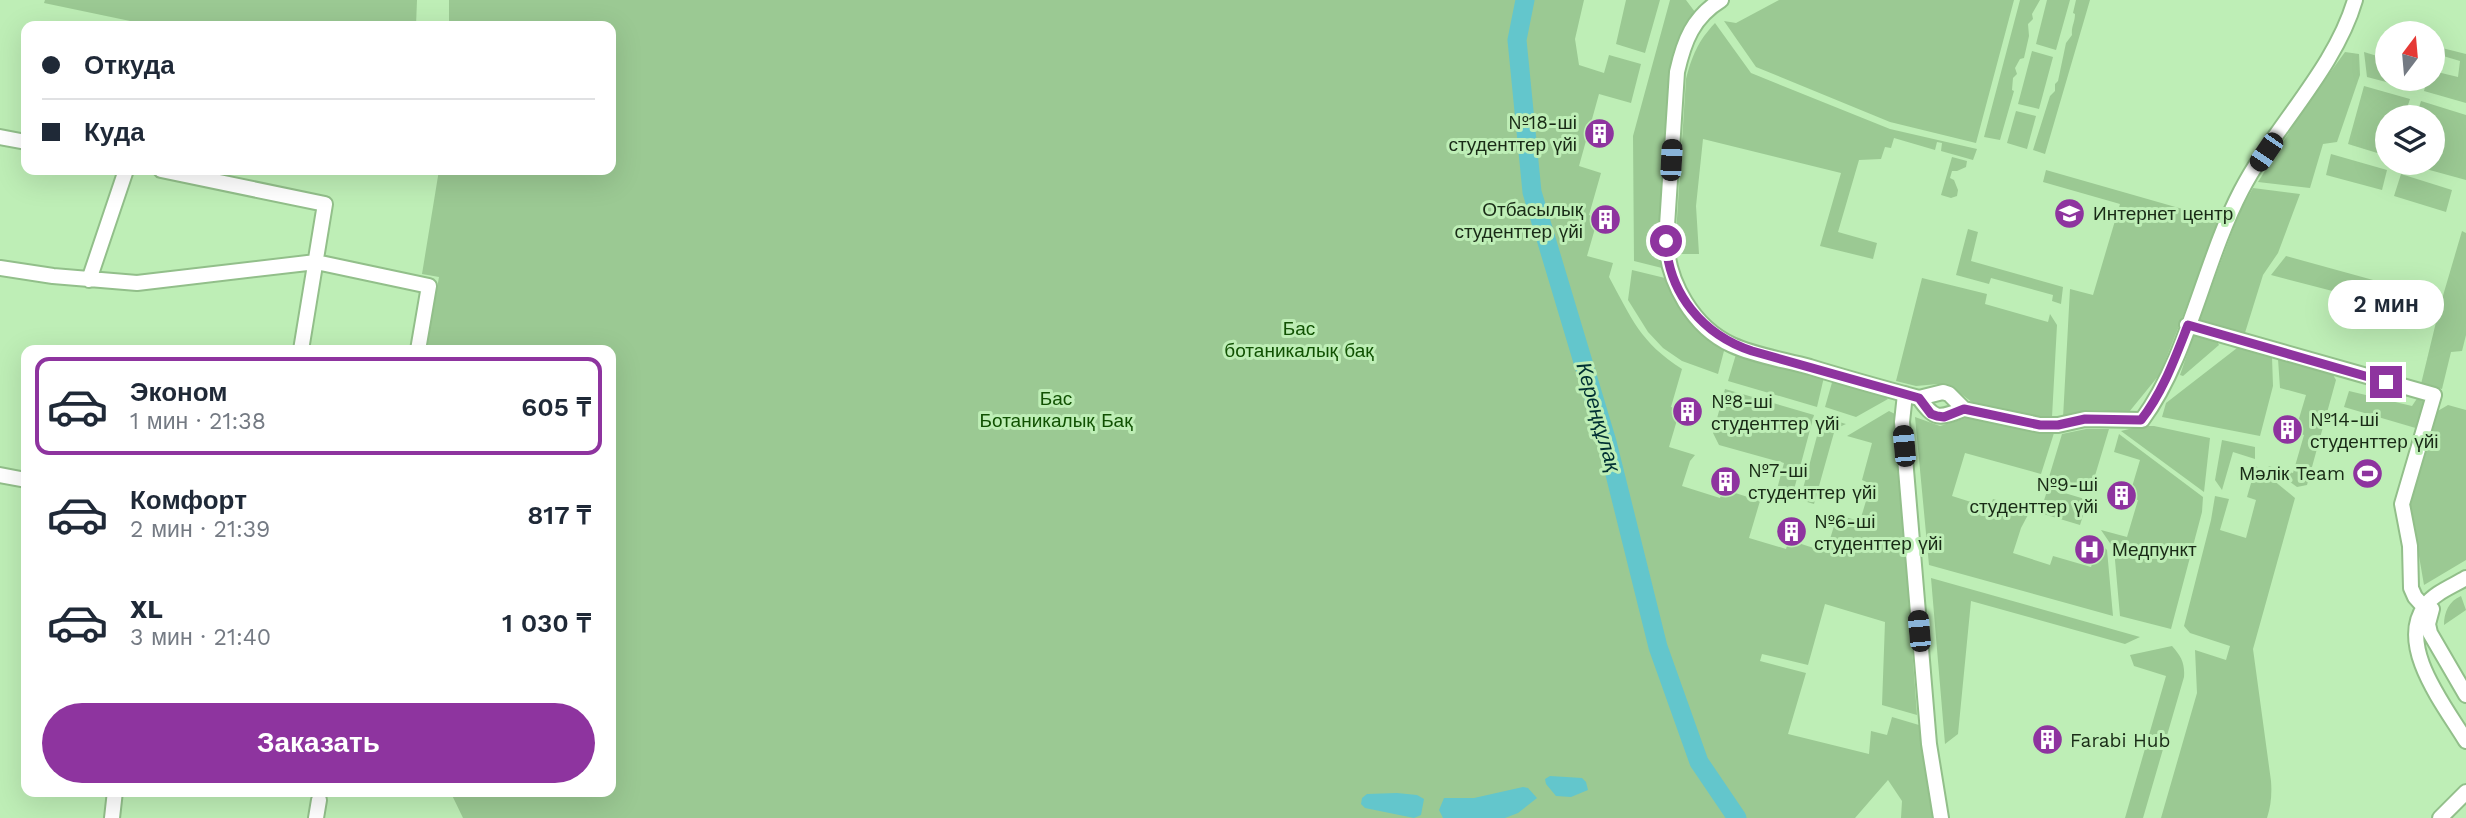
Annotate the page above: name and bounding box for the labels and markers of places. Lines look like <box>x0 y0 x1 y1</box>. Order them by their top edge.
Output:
place label: №18-ші студенттер үйі <box>1448 111 1577 156</box>
building icon: №18-ші студенттер үйі <box>1583 116 1617 150</box>
school or university icon: Интернет центр <box>2053 196 2087 230</box>
place label: Отбасылық студенттер үйі <box>1454 198 1584 243</box>
place label: Интернет центр <box>2093 202 2233 225</box>
building icon: Отбасылық студенттер үйі <box>1589 203 1623 237</box>
place label: №8-ші студенттер үйі <box>1711 390 1840 435</box>
building icon: №8-ші студенттер үйі <box>1671 395 1705 429</box>
place label: №14-ші студенттер үйі <box>2310 408 2439 453</box>
building icon: №14-ші студенттер үйі <box>2270 413 2304 447</box>
sports icon: Мәлік Team <box>2351 456 2385 490</box>
place label: №7-ші студенттер үйі <box>1748 459 1877 504</box>
place label: Мәлік Team <box>2239 462 2345 485</box>
building icon: №7-ші студенттер үйі <box>1708 464 1742 498</box>
place label: №9-ші студенттер үйі <box>1969 473 2098 518</box>
building icon: №9-ші студенттер үйі <box>2104 478 2138 512</box>
place label: №6-ші студенттер үйі <box>1814 510 1943 555</box>
building icon: №6-ші студенттер үйі <box>1774 515 1808 549</box>
hospital icon: Медпункт <box>2072 532 2106 566</box>
place label: Медпункт <box>2112 538 2197 561</box>
building icon: Farabi Hub <box>2030 723 2064 757</box>
place label: Farabi Hub <box>2070 729 2171 752</box>

